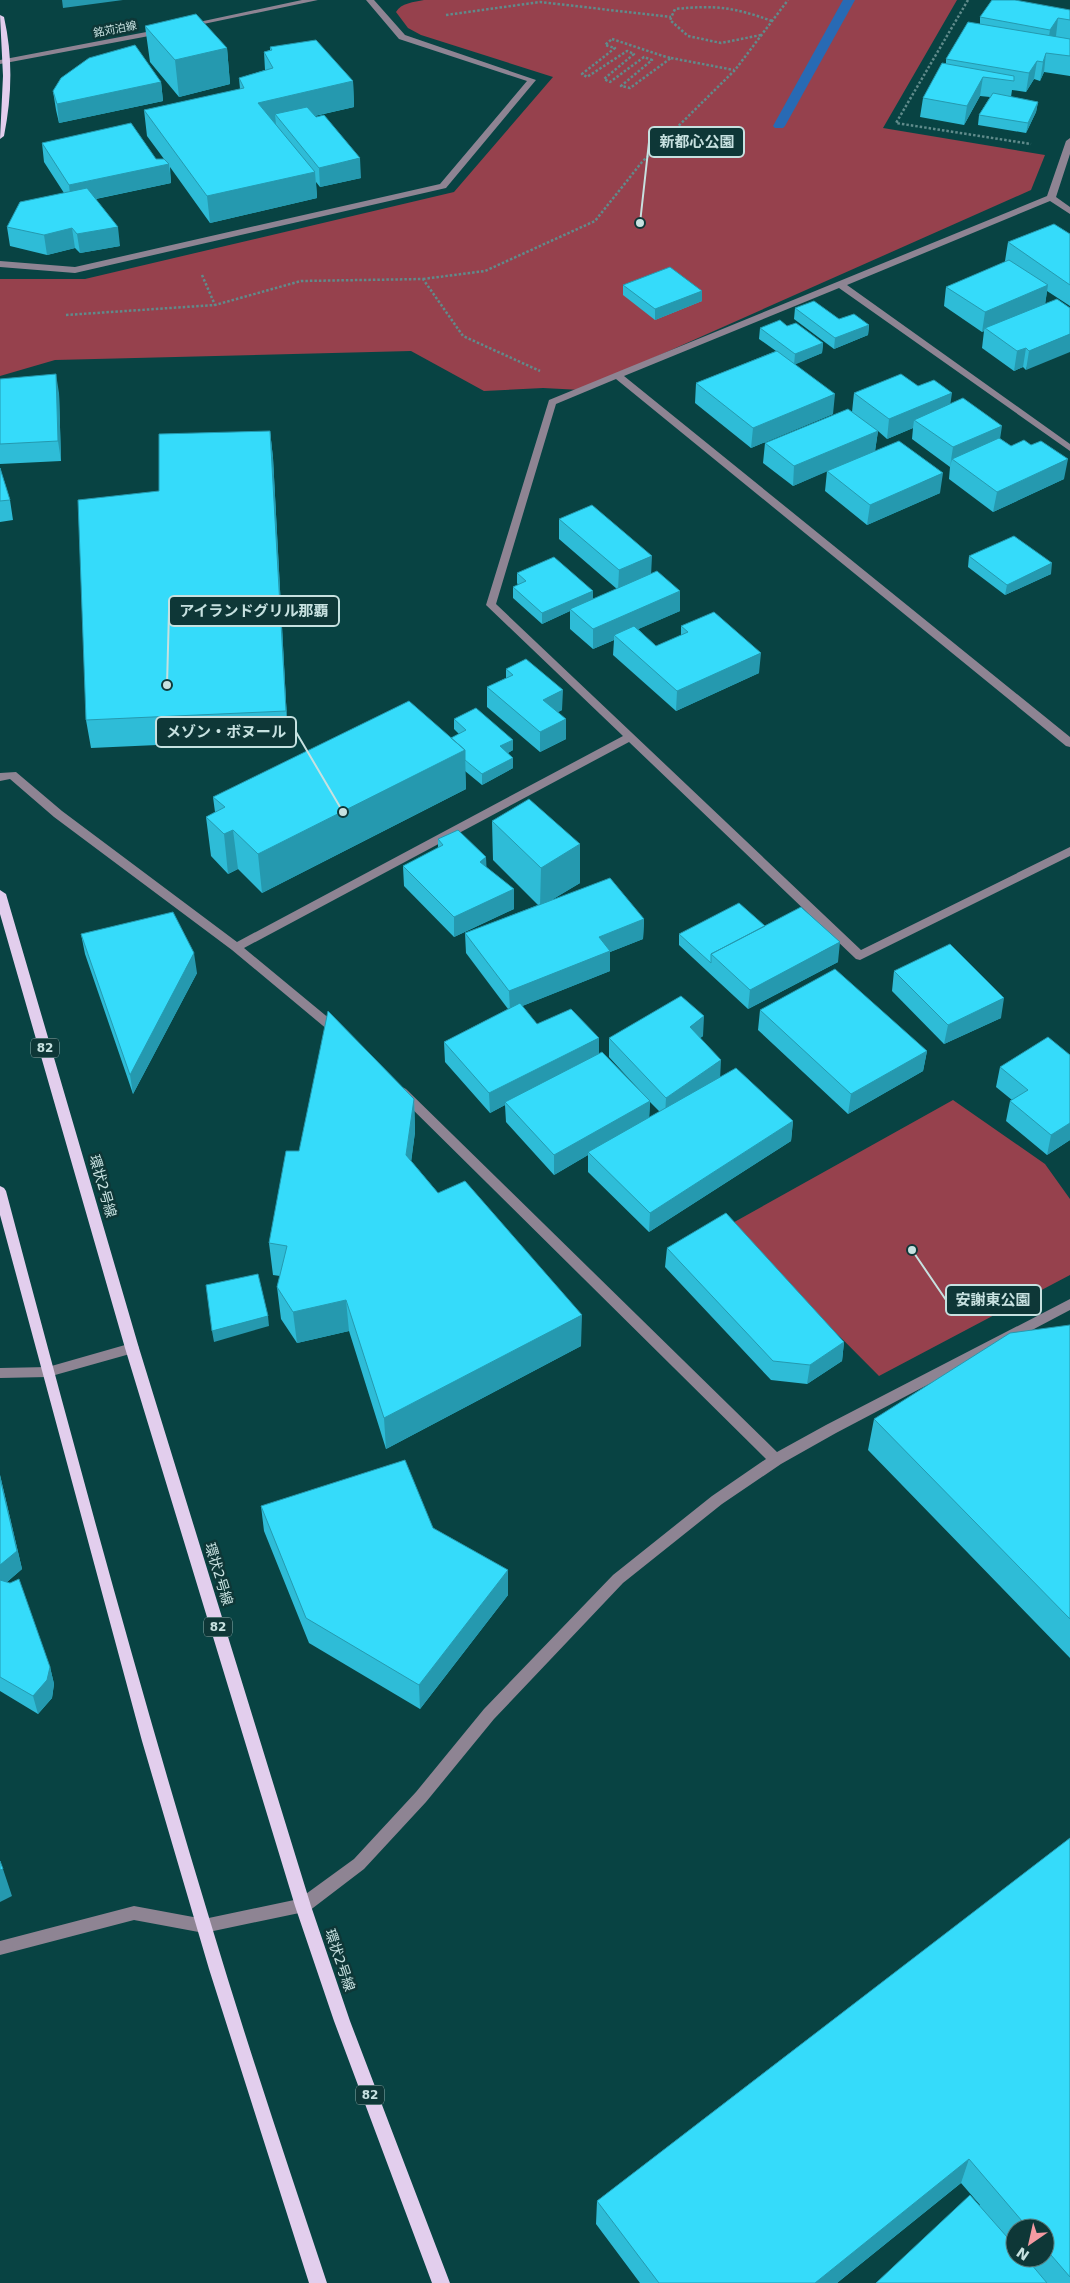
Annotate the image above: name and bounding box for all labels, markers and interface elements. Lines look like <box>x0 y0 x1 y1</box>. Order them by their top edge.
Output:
street label: 銘苅泊線 <box>92 19 138 40</box>
callout: 新都心公園 <box>649 127 744 157</box>
text: 新都心公園 <box>659 133 735 151</box>
callout: アイランドグリル那覇 <box>169 596 339 626</box>
text: アイランドグリル那覇 <box>179 602 329 620</box>
callout: メゾン・ボヌール <box>156 717 296 747</box>
text: メゾン・ボヌール <box>166 723 286 741</box>
road number: 82 <box>31 1038 59 1058</box>
street label: 環状2号線 <box>86 1153 120 1219</box>
callout: 安謝東公園 <box>946 1285 1041 1315</box>
text: 安謝東公園 <box>955 1291 1031 1309</box>
street label: 環状2号線 <box>202 1541 236 1607</box>
road number: 82 <box>204 1618 232 1636</box>
street label: 環状2号線 <box>322 1927 358 1993</box>
road number: 82 <box>356 2086 384 2104</box>
north arrow <box>1005 2218 1055 2268</box>
text: N <box>1013 2244 1032 2264</box>

